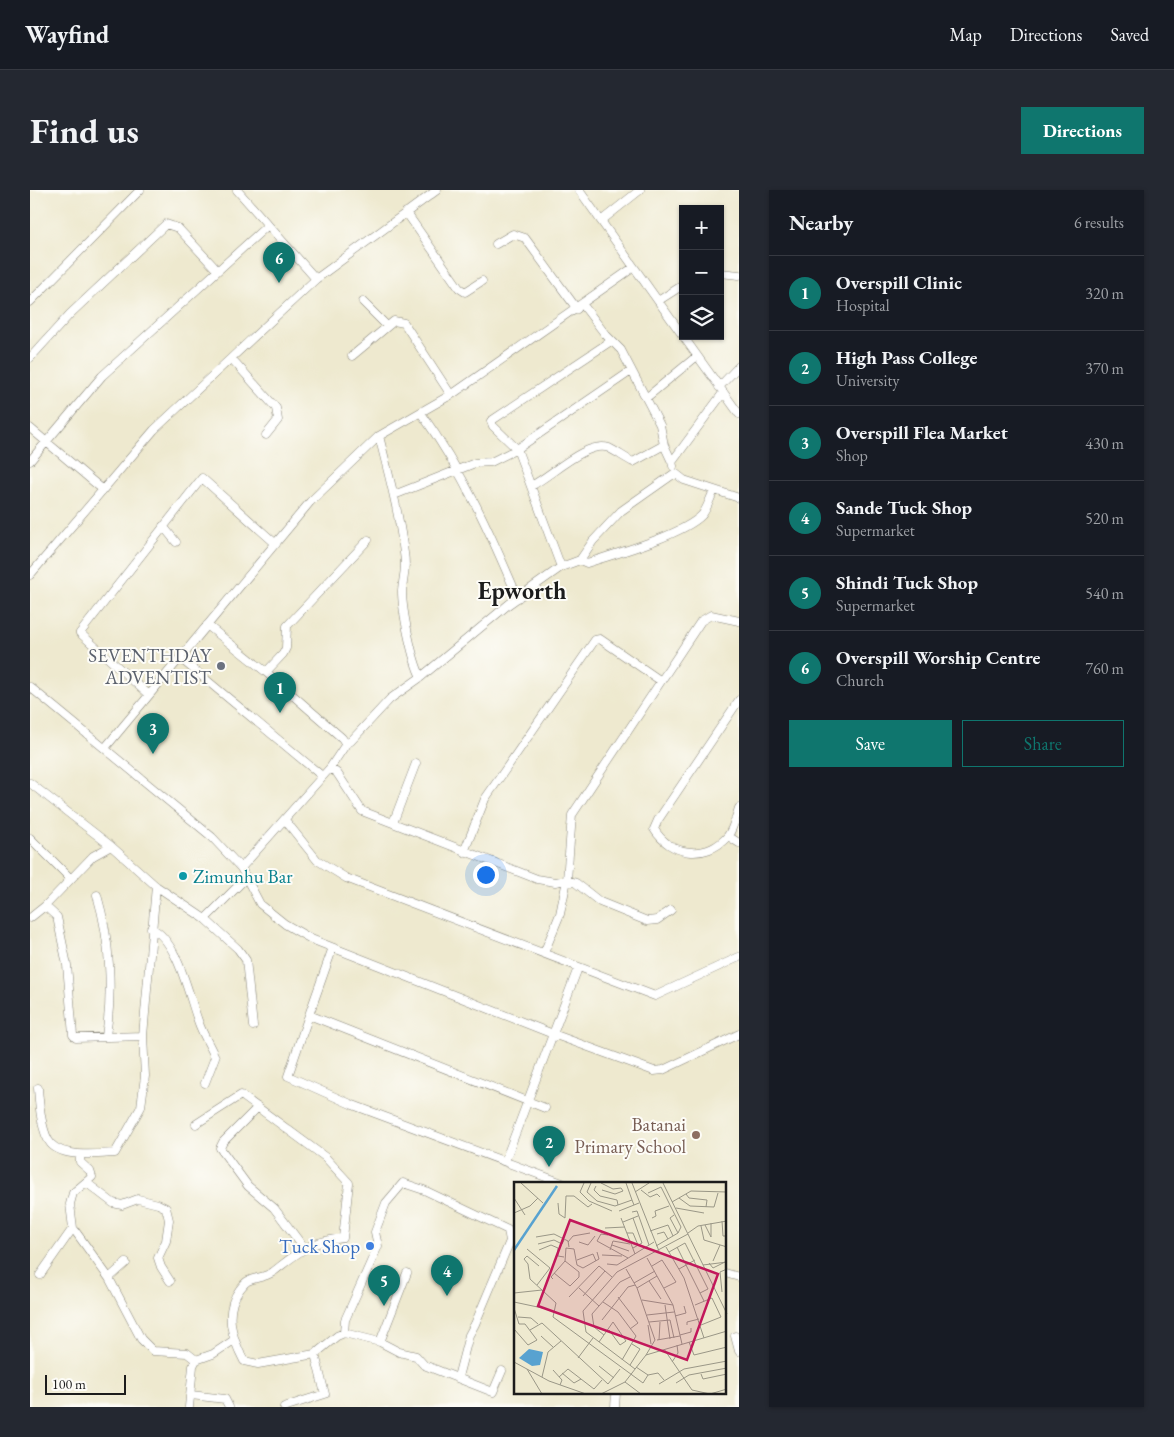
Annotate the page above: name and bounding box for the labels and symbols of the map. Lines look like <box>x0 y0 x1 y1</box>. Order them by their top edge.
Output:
pin: 6 <box>263 242 295 283</box>
district label: Epworth <box>478 575 567 606</box>
place label: SEVENTHDAY ADVENTIST <box>88 643 212 690</box>
marker: SEVENTHDAY ADVENTIST <box>215 660 227 672</box>
pin: 1 <box>264 672 296 713</box>
pin: 3 <box>137 713 169 754</box>
your location <box>473 862 499 888</box>
place label: Zimunhu Bar <box>193 864 293 889</box>
marker: Zimunhu Bar <box>177 870 189 882</box>
place label: Batanai Primary School <box>574 1112 686 1159</box>
pin: 2 <box>533 1126 565 1167</box>
marker: Batanai Primary School <box>690 1129 702 1141</box>
inset map <box>514 1182 726 1394</box>
place label: Tuck Shop <box>279 1234 360 1259</box>
marker: Tuck Shop <box>364 1240 376 1252</box>
pin: 4 <box>431 1255 463 1296</box>
pin: 5 <box>368 1265 400 1306</box>
scale bar <box>45 1372 126 1395</box>

